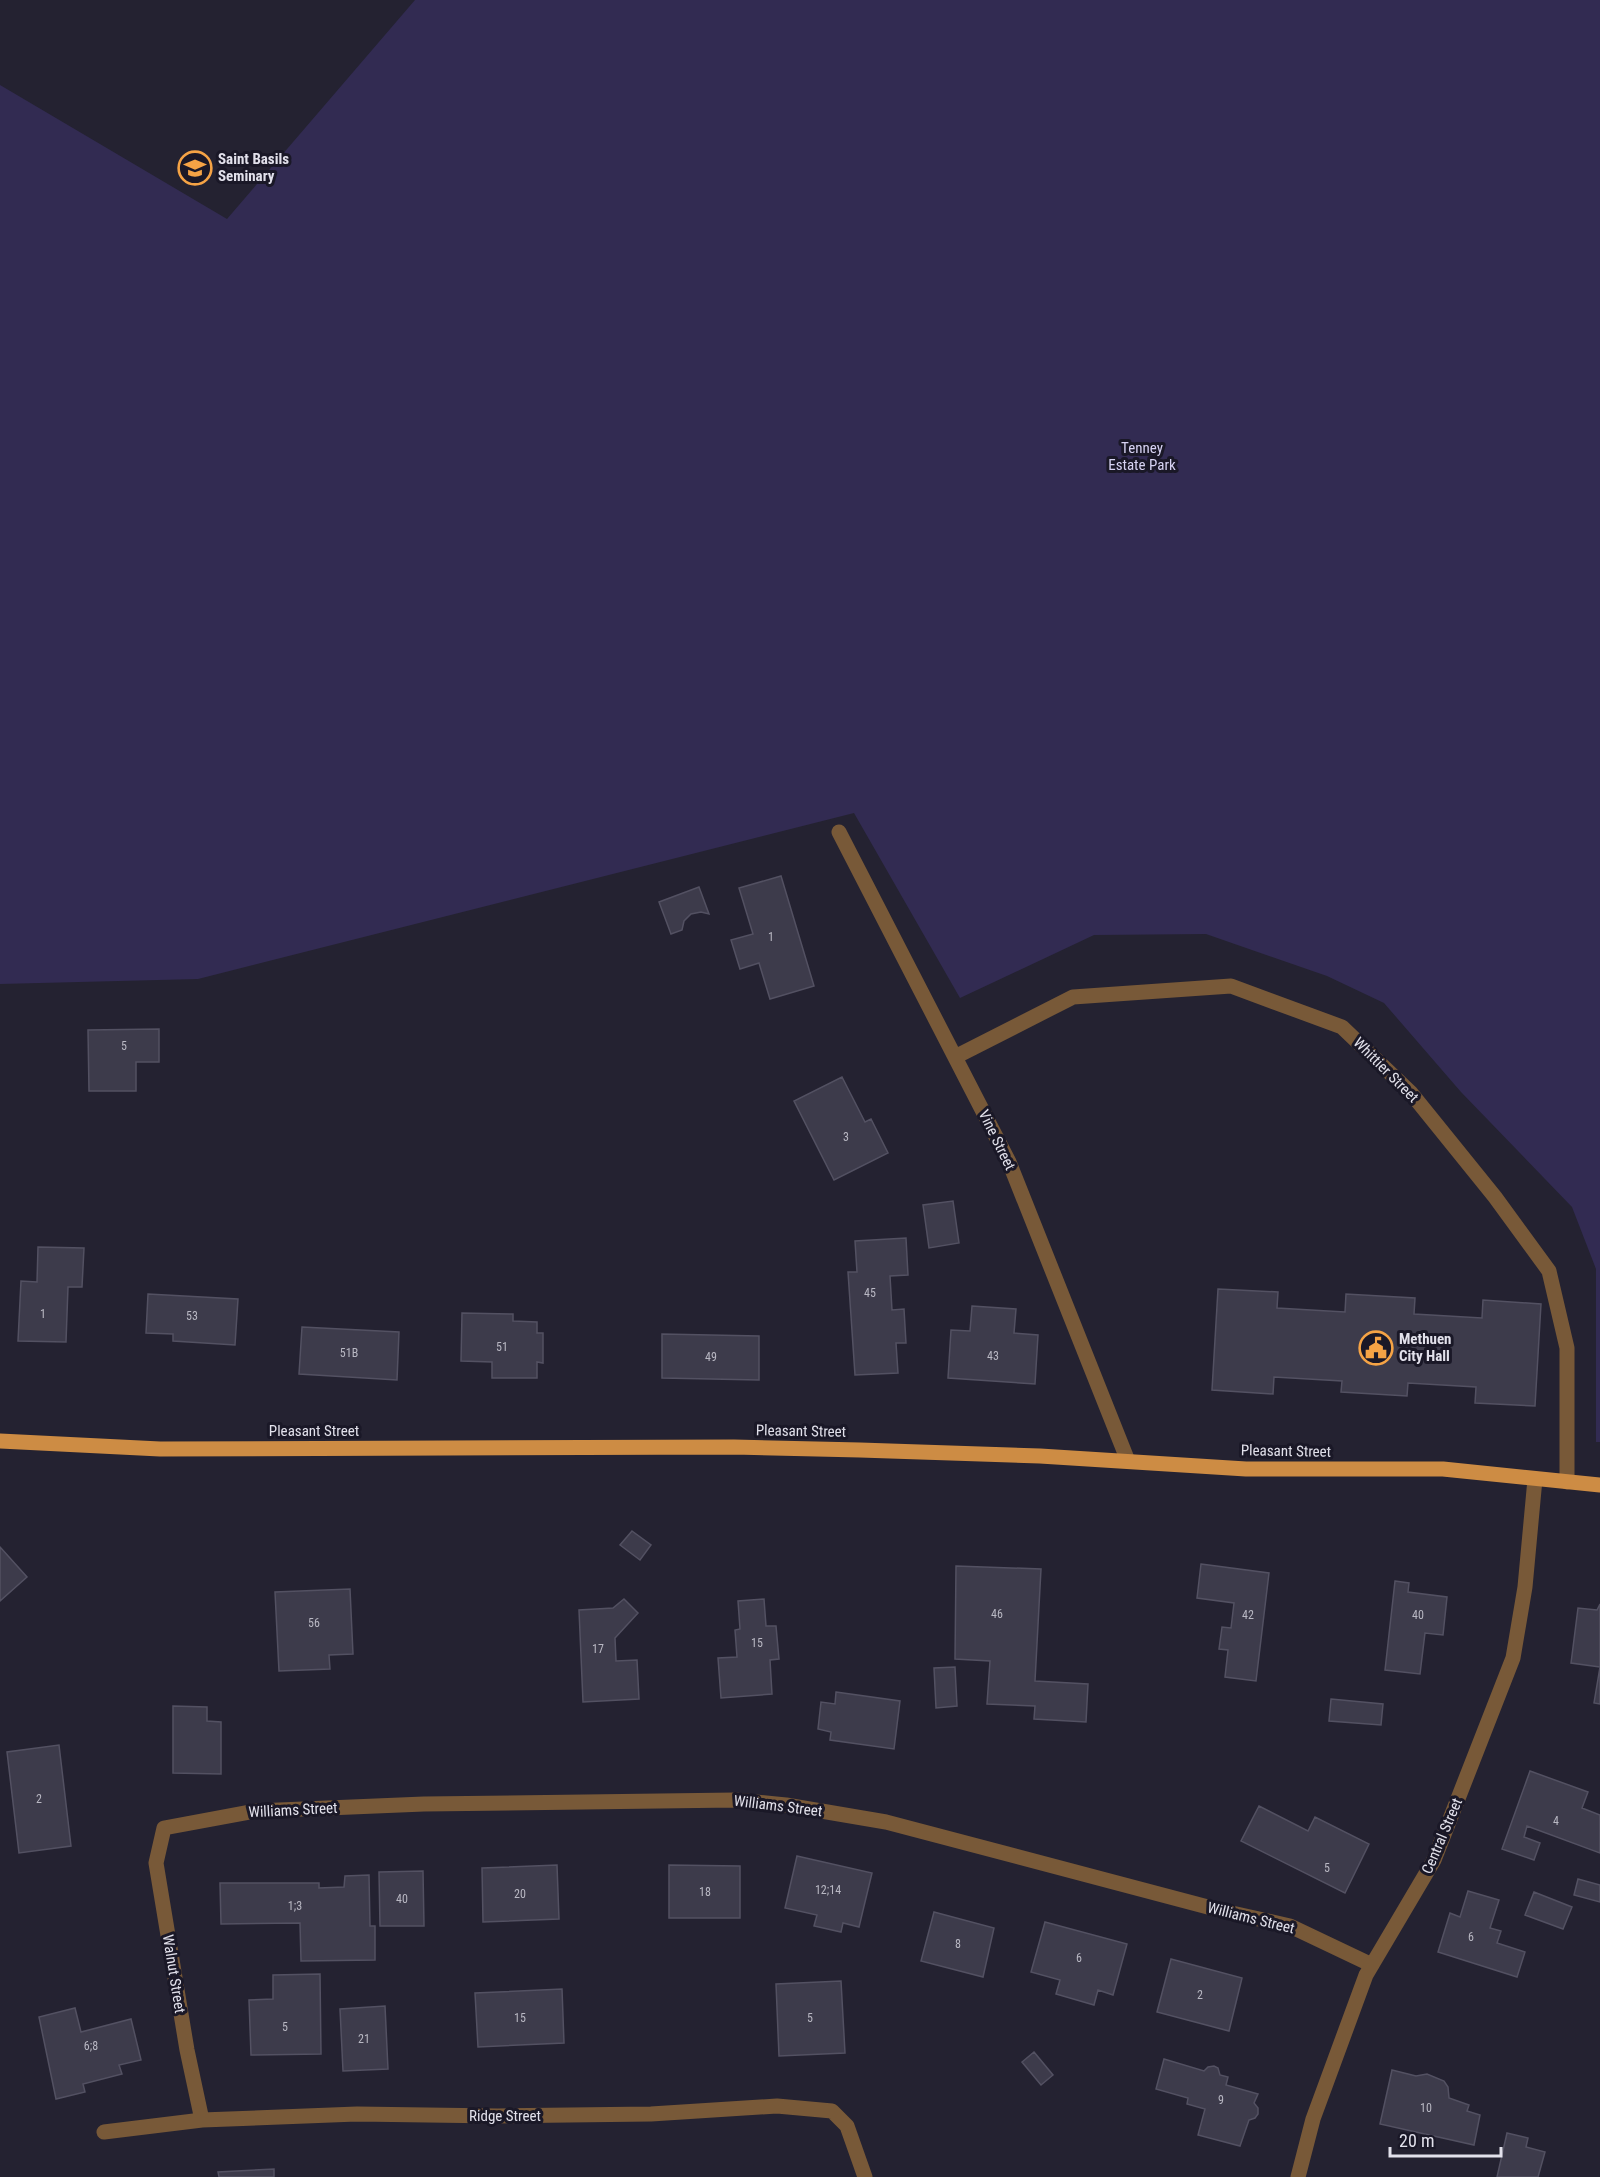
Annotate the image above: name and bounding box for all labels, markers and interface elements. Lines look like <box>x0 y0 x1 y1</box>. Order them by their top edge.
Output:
school or university icon: Saint Basils Seminary <box>177 150 213 186</box>
place label: Saint Basils Seminary <box>218 150 289 185</box>
park label: Tenney Estate Park <box>1108 439 1176 474</box>
house number: 1 <box>768 930 774 944</box>
street label: Whittier Street <box>1350 1034 1422 1106</box>
house number: 5 <box>121 1039 127 1053</box>
street label: Vine Street <box>975 1107 1019 1173</box>
house number: 3 <box>843 1130 849 1144</box>
house number: 45 <box>864 1286 876 1300</box>
house number: 1 <box>40 1307 46 1321</box>
house number: 53 <box>186 1309 198 1323</box>
public building icon: Methuen City Hall <box>1358 1330 1394 1366</box>
place label: Methuen City Hall <box>1399 1330 1451 1365</box>
house number: 51 <box>496 1340 508 1354</box>
house number: 51B <box>340 1346 358 1360</box>
house number: 43 <box>987 1349 999 1363</box>
house number: 49 <box>705 1350 717 1364</box>
street label: Pleasant Street <box>756 1421 846 1441</box>
street label: Pleasant Street <box>269 1422 359 1440</box>
street label: Pleasant Street <box>1241 1441 1331 1461</box>
house number: 46 <box>991 1607 1003 1621</box>
house number: 42 <box>1242 1608 1254 1622</box>
house number: 40 <box>1412 1608 1424 1622</box>
house number: 56 <box>308 1616 320 1630</box>
house number: 15 <box>751 1636 763 1650</box>
house number: 17 <box>592 1642 604 1656</box>
house number: 2 <box>36 1792 42 1806</box>
street label: Williams Street <box>733 1792 823 1820</box>
street label: Central Street <box>1418 1795 1466 1877</box>
street label: Williams Street <box>248 1799 338 1821</box>
house number: 4 <box>1553 1814 1559 1828</box>
house number: 5 <box>1324 1861 1330 1875</box>
house number: 12;14 <box>815 1883 841 1897</box>
house number: 18 <box>699 1885 711 1899</box>
house number: 20 <box>514 1887 526 1901</box>
house number: 40 <box>396 1892 408 1906</box>
street label: Williams Street <box>1206 1898 1296 1938</box>
house number: 1;3 <box>288 1899 302 1913</box>
house number: 6 <box>1468 1930 1474 1944</box>
street label: Walnut Street <box>159 1933 189 2015</box>
house number: 8 <box>955 1937 961 1951</box>
house number: 6 <box>1076 1951 1082 1965</box>
house number: 2 <box>1197 1988 1203 2002</box>
house number: 15 <box>514 2011 526 2025</box>
house number: 5 <box>807 2011 813 2025</box>
house number: 5 <box>282 2020 288 2034</box>
house number: 21 <box>358 2032 370 2046</box>
house number: 6;8 <box>84 2039 98 2053</box>
house number: 9 <box>1218 2093 1224 2107</box>
house number: 10 <box>1420 2101 1432 2115</box>
street label: Ridge Street <box>469 2107 541 2125</box>
scale bar <box>1390 2120 1501 2158</box>
text: 20 m <box>1399 2130 1434 2151</box>

